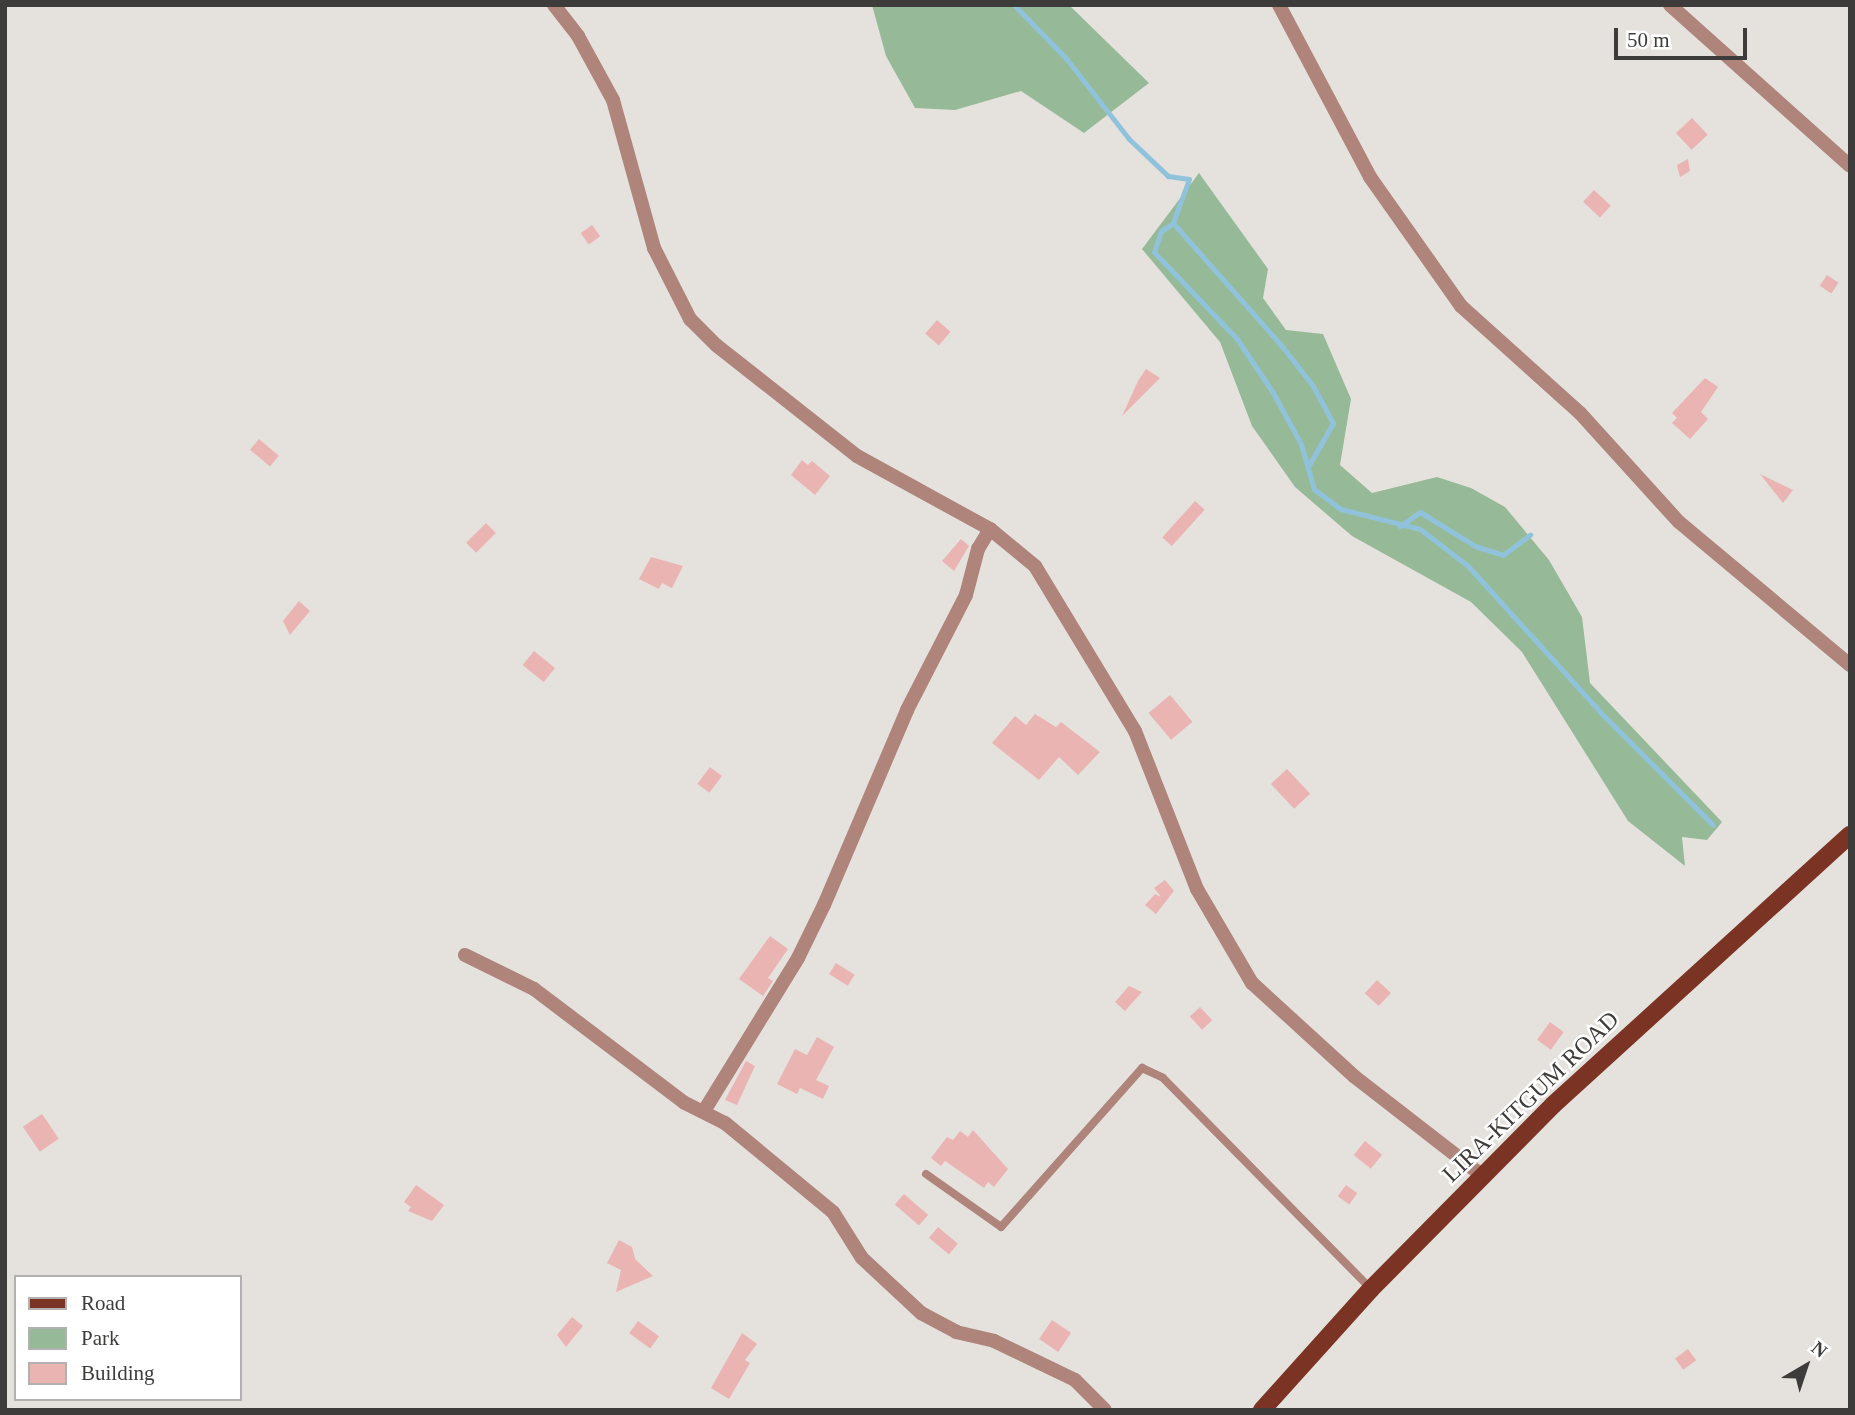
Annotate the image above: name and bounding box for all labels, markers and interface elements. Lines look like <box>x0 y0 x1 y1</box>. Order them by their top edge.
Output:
scale bar <box>1617 14 1750 58</box>
text: 50 m <box>1627 28 1670 52</box>
street label: LIRA-KITGUM ROAD <box>1437 1005 1625 1189</box>
legend <box>14 1275 242 1401</box>
text: Road <box>81 1291 125 1315</box>
text: Park <box>81 1326 120 1350</box>
north arrow <box>1771 1331 1841 1401</box>
text: N <box>1808 1337 1831 1362</box>
text: Building <box>81 1361 155 1385</box>

